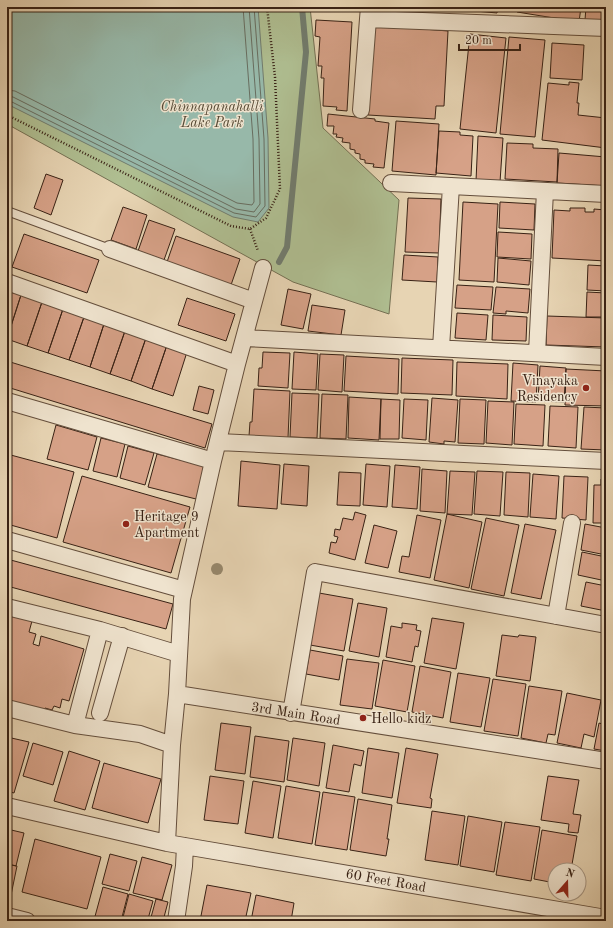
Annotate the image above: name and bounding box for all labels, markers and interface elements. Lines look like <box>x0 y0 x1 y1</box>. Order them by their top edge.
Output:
scale bar <box>459 26 520 52</box>
text: 20 m <box>465 35 492 47</box>
park label: Chinnapanahalli Lake Park <box>161 100 264 130</box>
place label: Vinayaka Residency <box>517 374 579 404</box>
marker: Vinayaka Residency <box>581 383 591 393</box>
place label: Heritage 9 Apartment <box>134 510 200 540</box>
marker: Heritage 9 Apartment <box>121 519 131 529</box>
street label: 3rd Main Road <box>250 700 341 728</box>
place label: Hello kidz <box>371 712 431 726</box>
marker: Hello kidz <box>358 713 368 723</box>
north arrow <box>547 862 587 902</box>
street label: 60 Feet Road <box>344 867 427 895</box>
text: N <box>564 867 576 881</box>

